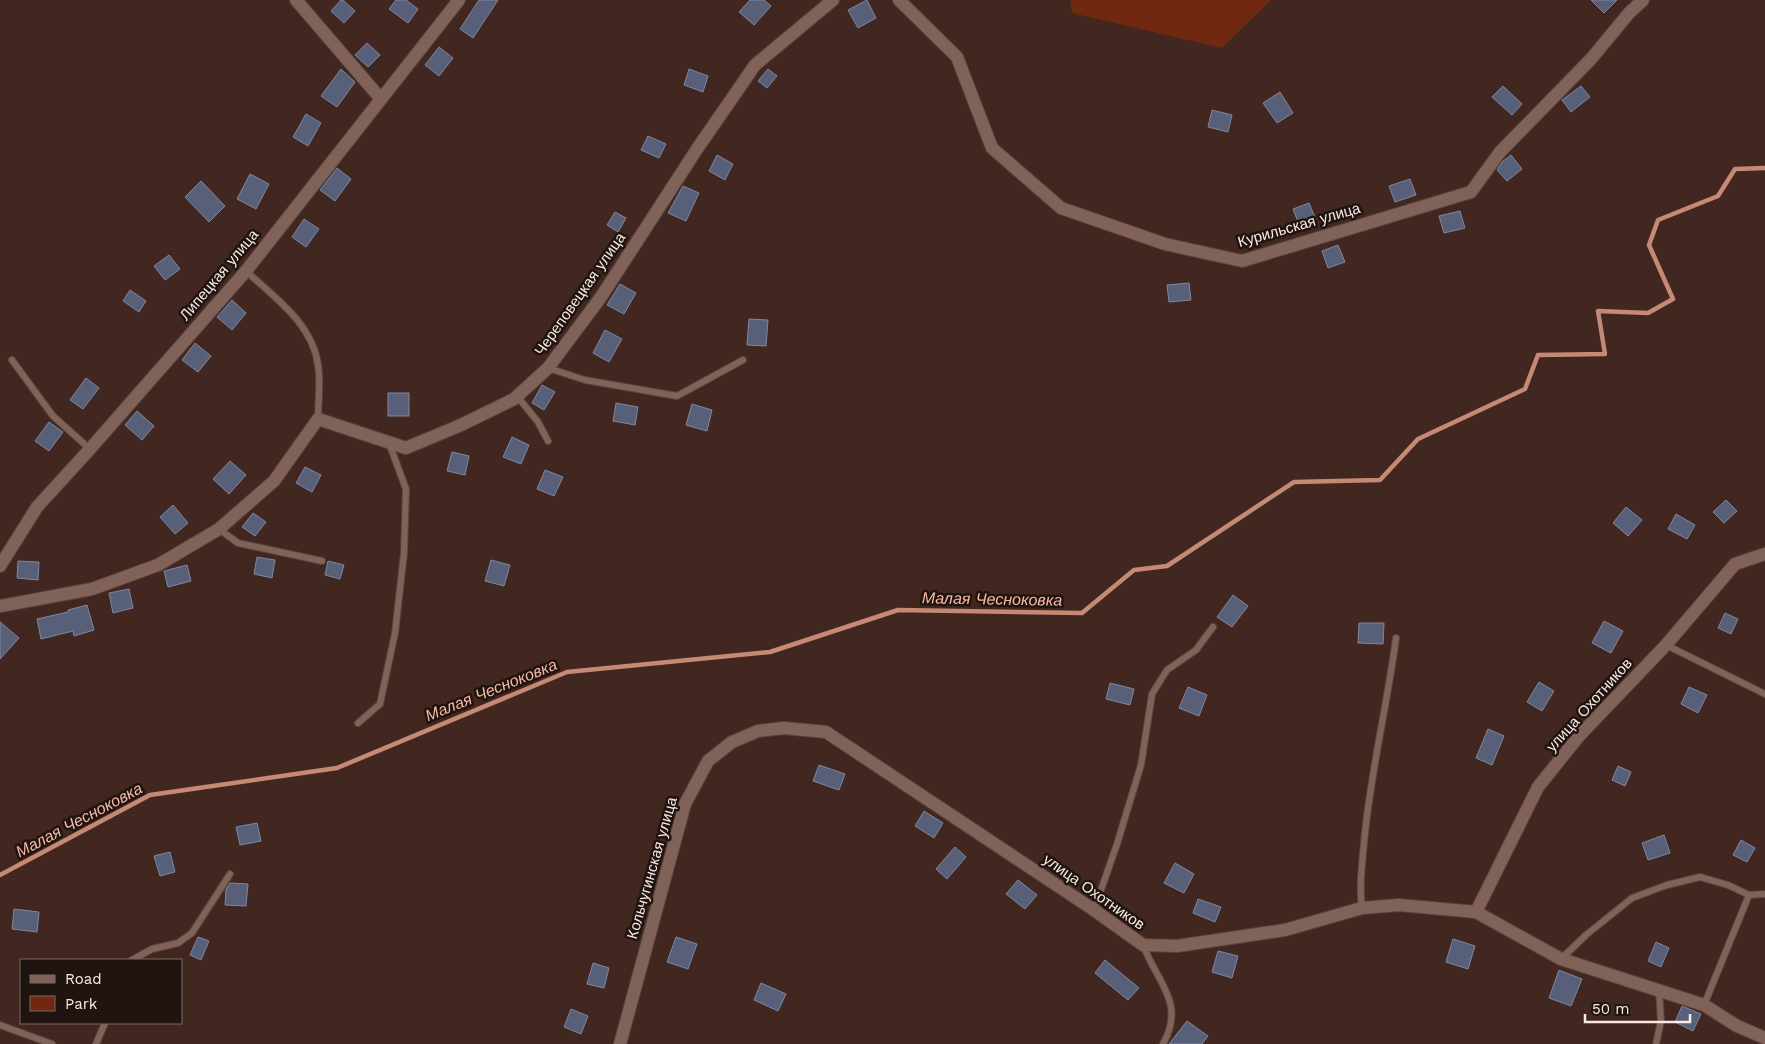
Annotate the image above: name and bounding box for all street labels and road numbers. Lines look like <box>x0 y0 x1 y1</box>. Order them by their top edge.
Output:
street label: Курильская улица <box>1236 199 1363 251</box>
street label: Липецкая улица <box>176 225 263 324</box>
street label: Череповецкая улица <box>531 229 630 359</box>
street label: улица Охотников <box>1542 654 1636 756</box>
street label: Кольчугинская улица <box>623 794 681 941</box>
street label: улица Охотников <box>1040 850 1148 934</box>

